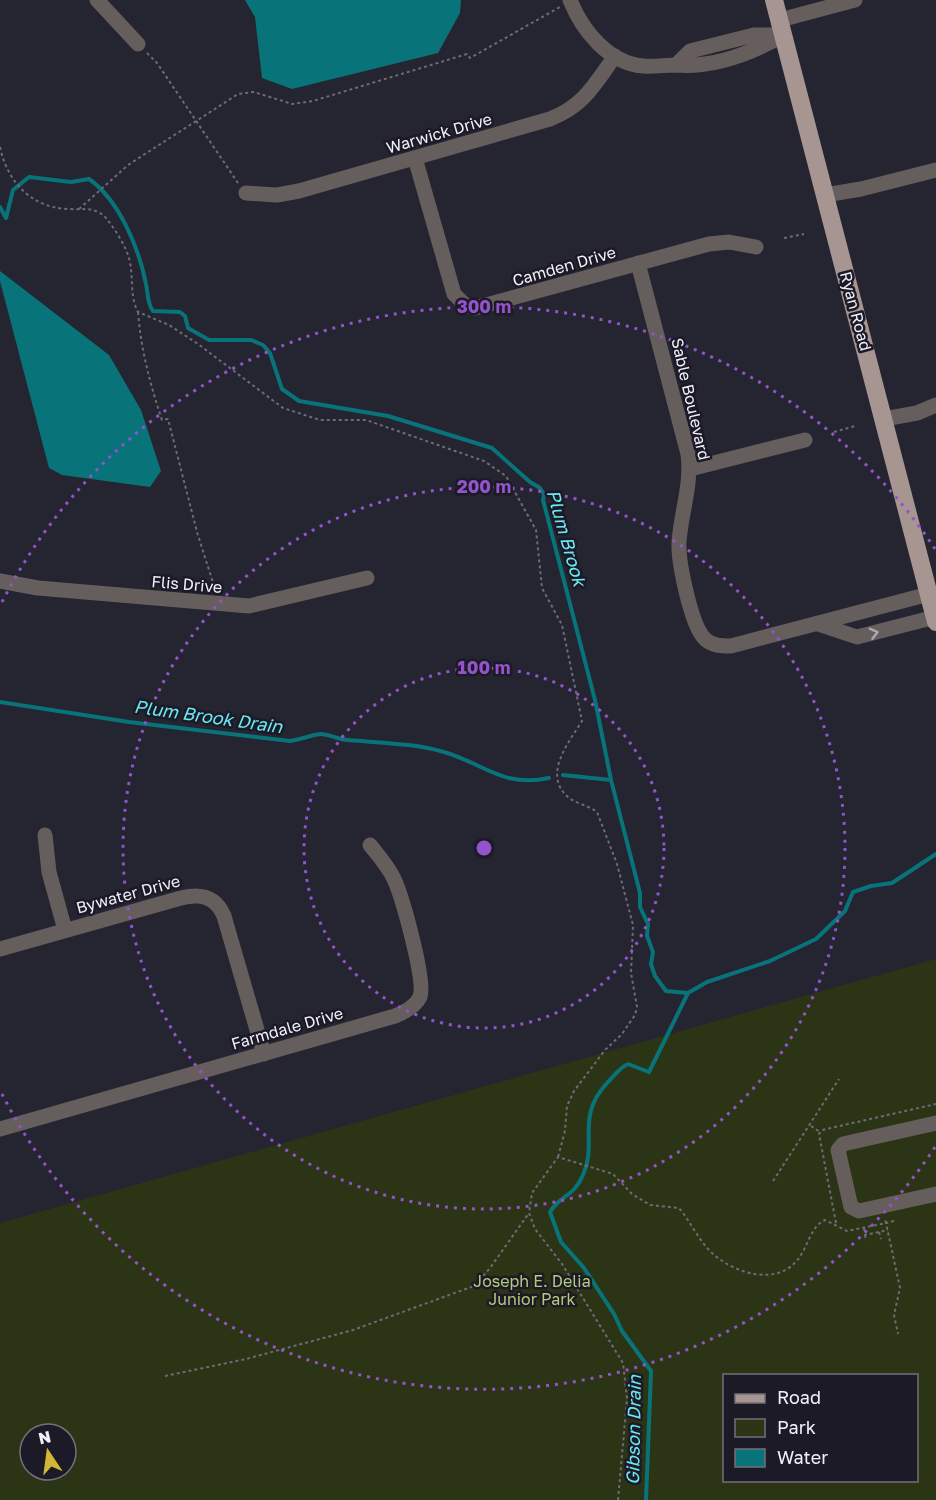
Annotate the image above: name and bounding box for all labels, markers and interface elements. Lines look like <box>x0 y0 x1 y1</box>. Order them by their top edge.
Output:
street label: Warwick Drive <box>384 108 494 158</box>
street label: Camden Drive <box>510 242 618 290</box>
street label: Ryan Road <box>836 269 876 353</box>
text: 300 m <box>457 295 511 317</box>
street label: Sable Boulevard <box>667 336 715 462</box>
text: 200 m <box>457 475 511 497</box>
water label: Plum Brook <box>543 487 592 590</box>
street label: Flis Drive <box>151 571 223 597</box>
one-way arrow <box>869 627 879 640</box>
text: 100 m <box>458 656 510 678</box>
water label: Plum Brook Drain <box>133 695 285 737</box>
centre of rings <box>474 838 494 858</box>
street label: Bywater Drive <box>74 871 182 917</box>
street label: Farmdale Drive <box>229 1002 345 1054</box>
park label: Joseph E. Delia Junior Park <box>473 1271 591 1309</box>
water label: Gibson Drain <box>621 1374 645 1485</box>
legend <box>723 1374 918 1482</box>
text: Road <box>777 1386 821 1408</box>
text: Park <box>777 1416 816 1438</box>
north arrow <box>18 1422 78 1482</box>
text: N <box>36 1426 53 1448</box>
text: Water <box>777 1446 828 1468</box>

